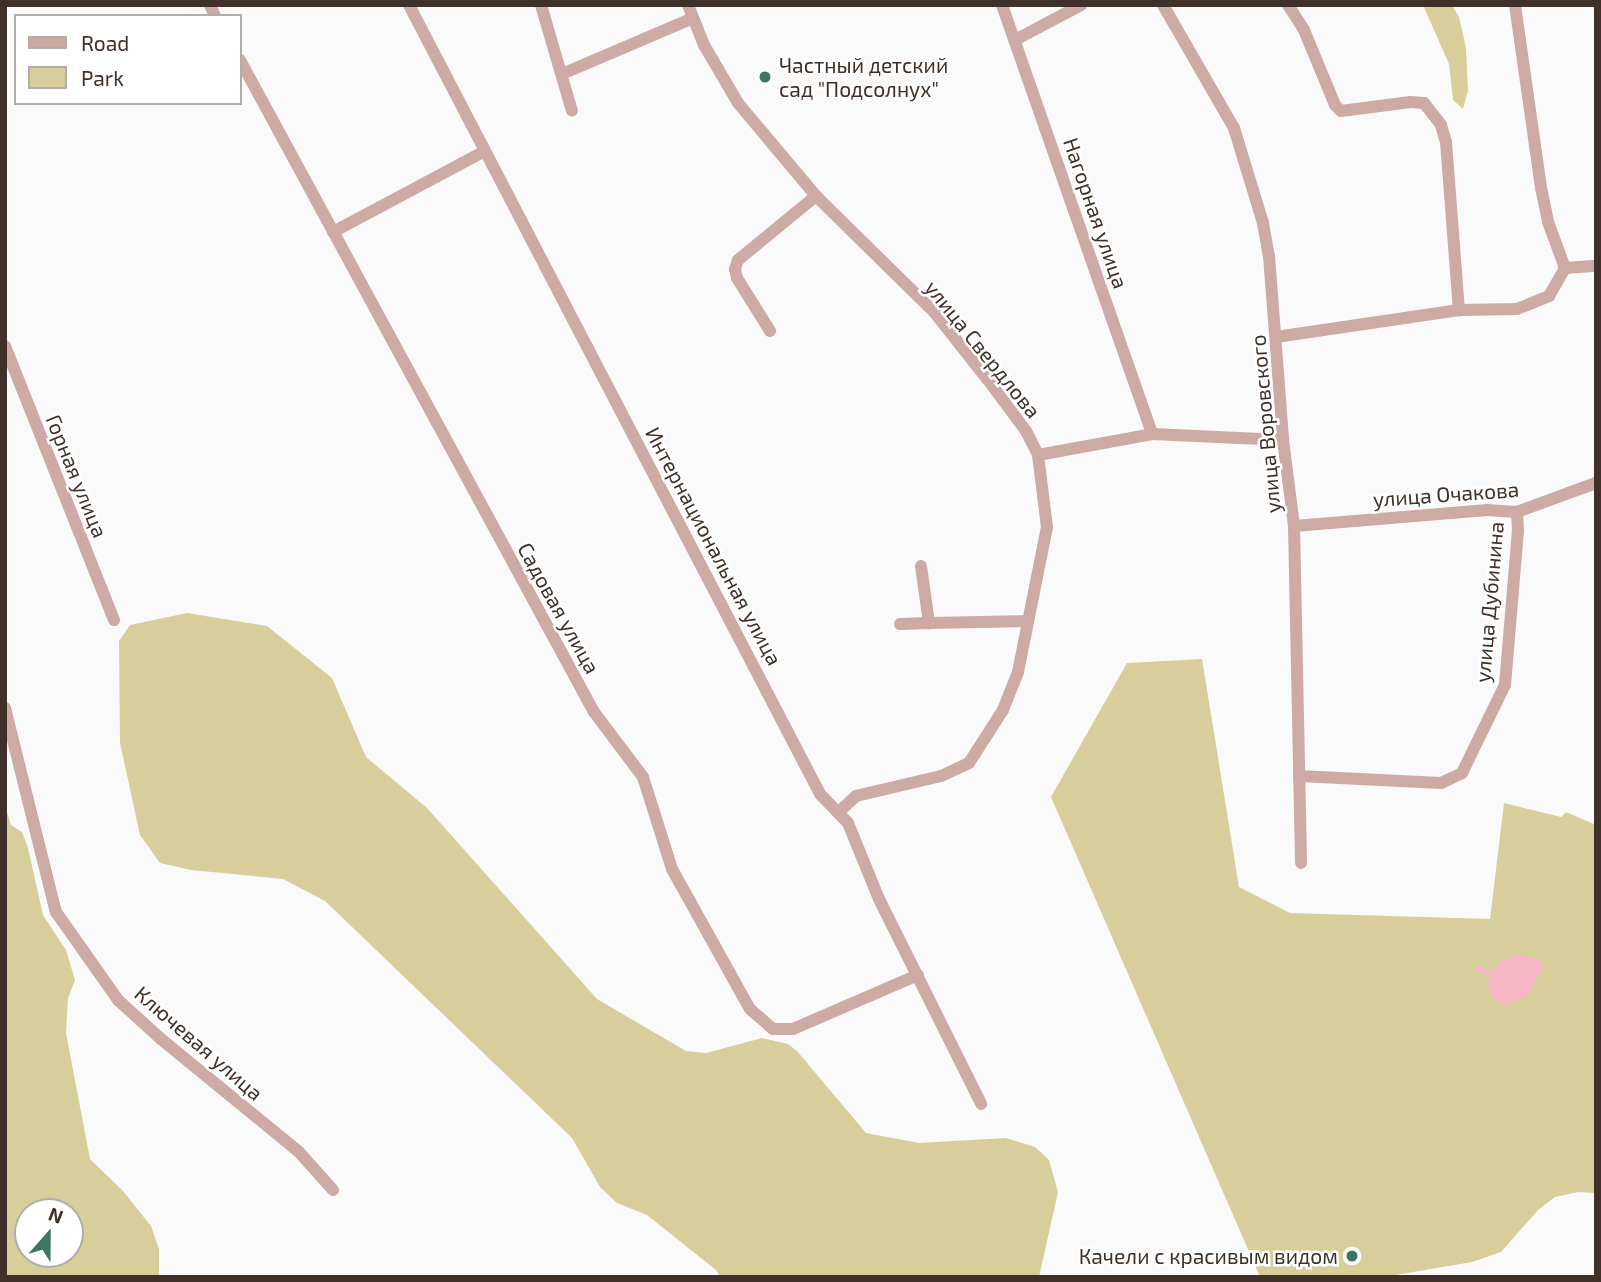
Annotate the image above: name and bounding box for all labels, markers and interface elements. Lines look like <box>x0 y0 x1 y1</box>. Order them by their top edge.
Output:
legend <box>14 14 242 105</box>
text: Road <box>81 30 129 55</box>
place label: Частный детский сад "Подсолнух" <box>779 52 948 102</box>
text: Park <box>81 65 124 90</box>
marker: Частный детский сад "Подсолнух" <box>757 69 773 85</box>
street label: Нагорная улица <box>1058 134 1134 292</box>
street label: улица Свердлова <box>920 275 1046 423</box>
street label: улица Воровского <box>1245 334 1285 514</box>
street label: Горная улица <box>41 411 113 541</box>
street label: Интернациональная улица <box>640 423 788 669</box>
street label: улица Очакова <box>1372 476 1520 512</box>
street label: улица Дубинина <box>1469 520 1509 684</box>
street label: Садовая улица <box>513 538 605 678</box>
street label: Ключевая улица <box>130 980 268 1106</box>
north arrow <box>14 1198 84 1268</box>
text: N <box>45 1202 67 1228</box>
place label: Качели с красивым видом <box>1079 1243 1338 1269</box>
marker: Качели с красивым видом <box>1344 1248 1360 1264</box>

